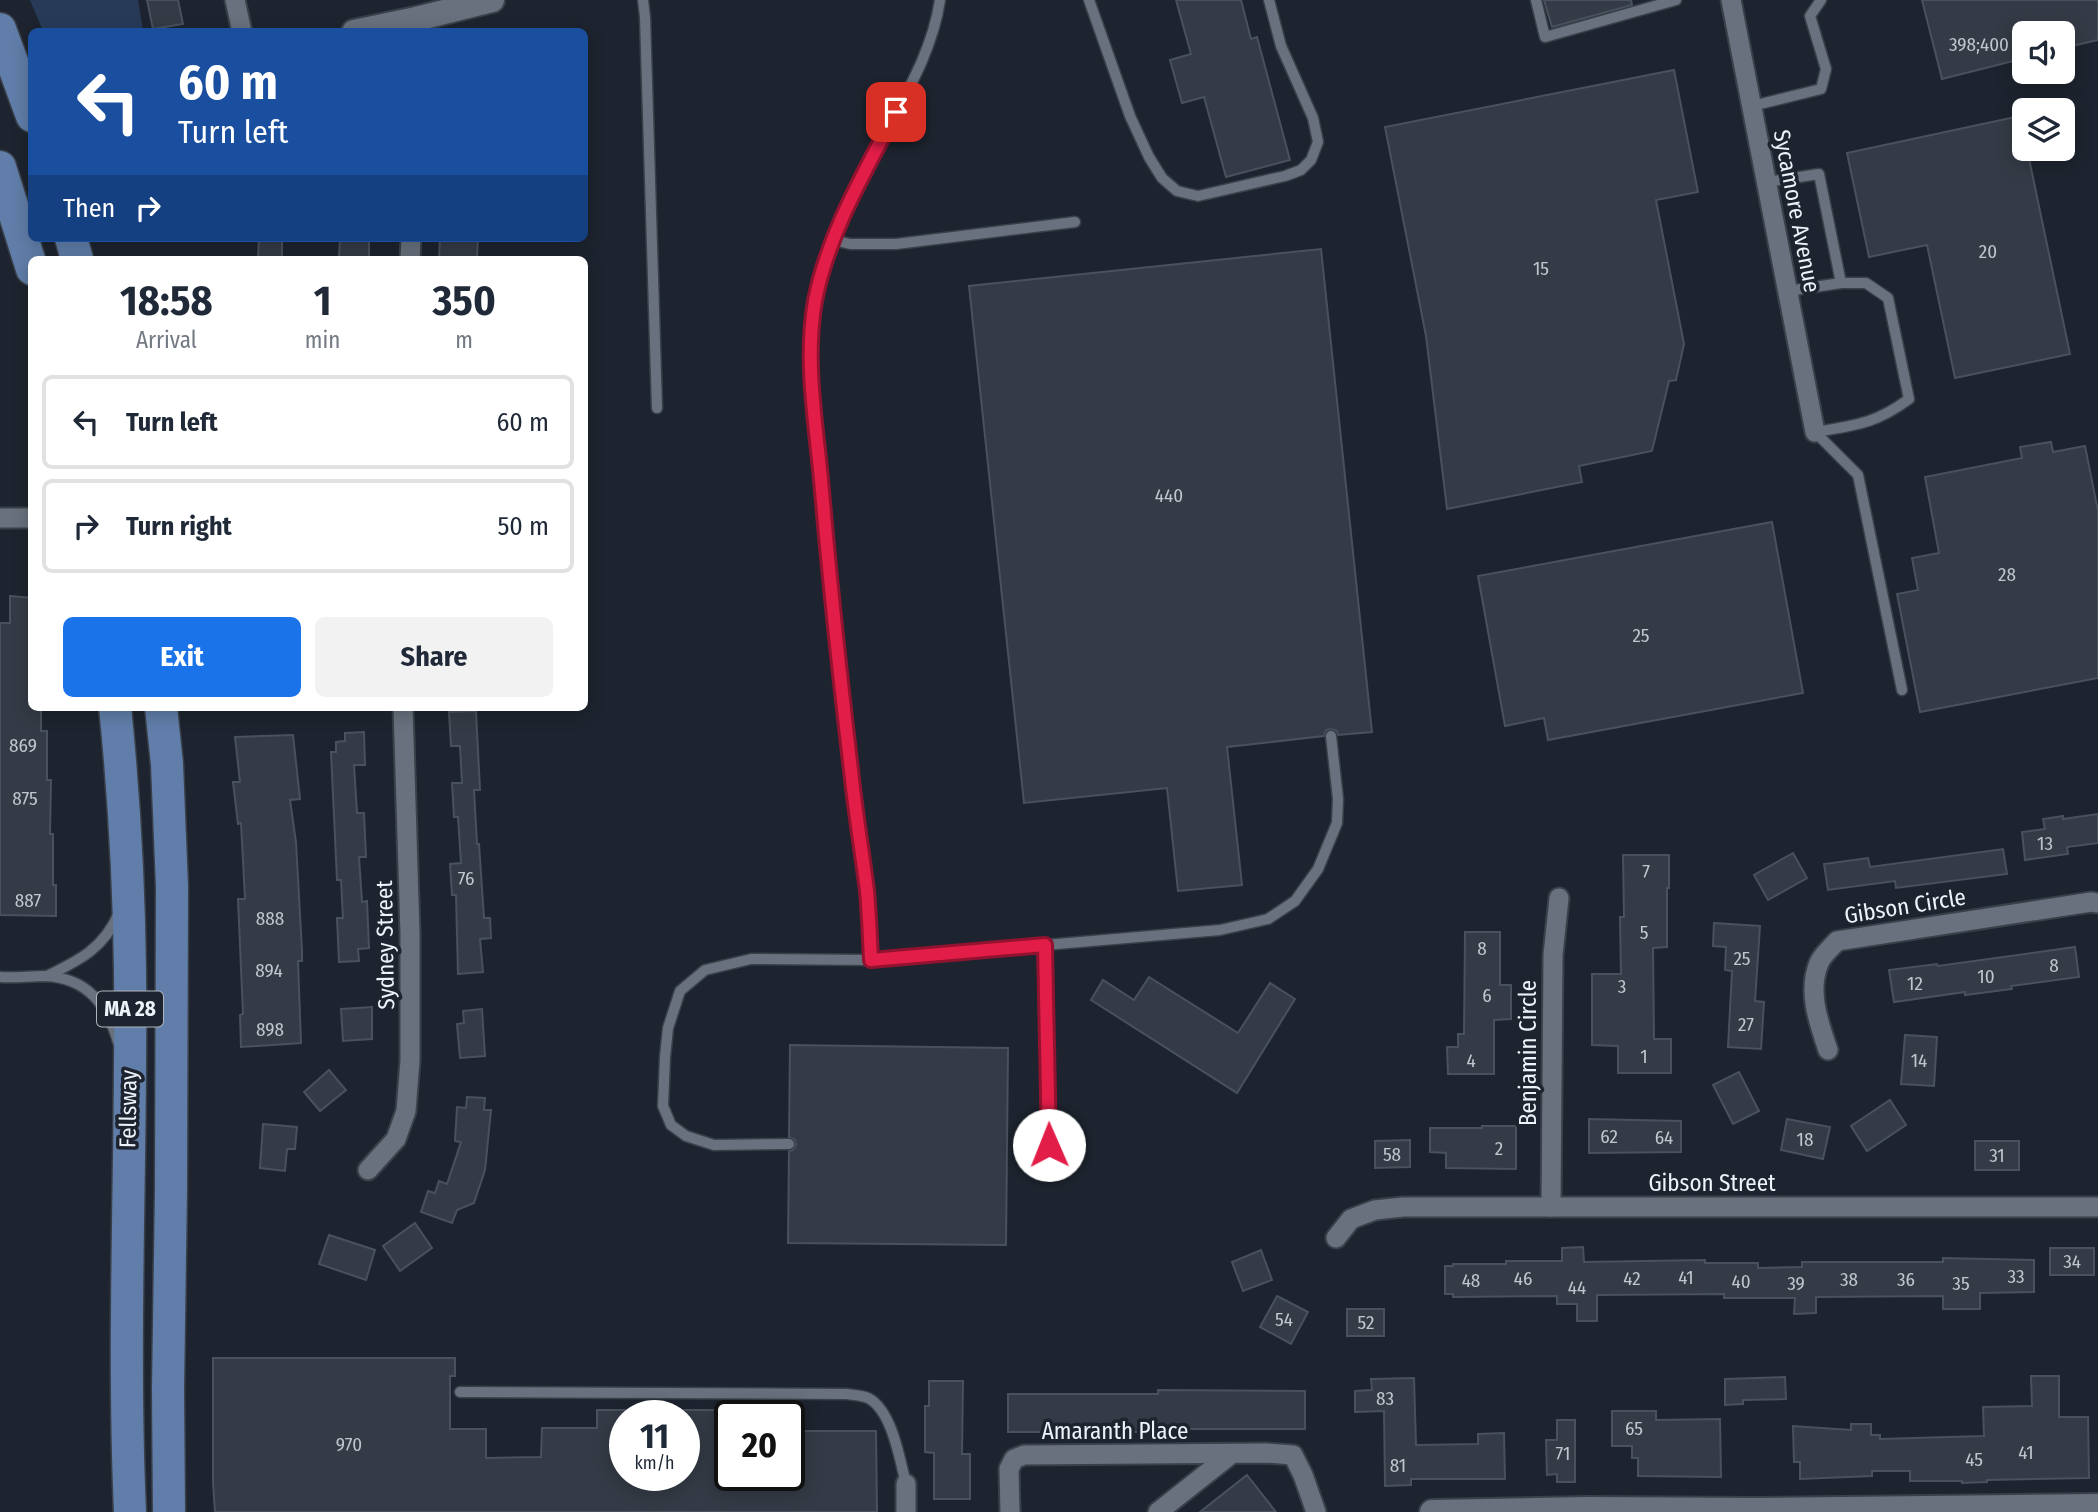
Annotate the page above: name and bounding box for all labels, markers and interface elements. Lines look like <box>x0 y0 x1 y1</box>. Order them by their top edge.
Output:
map controls <box>2012 21 2075 161</box>
button: sound <box>2012 21 2075 84</box>
house number: 398;400 <box>1949 33 2009 56</box>
text: 60 m <box>178 53 278 112</box>
icon: left <box>63 56 154 147</box>
pin <box>866 82 926 142</box>
icon: arrive <box>877 93 915 131</box>
button: layers <box>2012 98 2075 161</box>
text: Turn left <box>178 113 288 151</box>
street label: Sycamore Avenue <box>1767 127 1827 295</box>
icon: right <box>129 189 167 227</box>
text: Then <box>63 193 115 224</box>
house number: 20 <box>1979 240 1997 263</box>
house number: 15 <box>1533 257 1549 280</box>
text: 18:58 <box>120 276 213 326</box>
text: 1 <box>314 276 332 326</box>
text: 350 <box>433 276 496 326</box>
text: Arrival <box>136 326 197 354</box>
text: min <box>305 326 340 354</box>
text: m <box>455 326 473 354</box>
icon: left <box>67 403 105 441</box>
text: Turn left <box>126 407 218 438</box>
text: 60 m <box>496 407 549 438</box>
house number: 440 <box>1155 484 1183 507</box>
icon: right <box>67 507 105 545</box>
text: Turn right <box>126 511 232 542</box>
text: 50 m <box>497 511 549 542</box>
house number: 28 <box>1998 563 2016 586</box>
button: Exit <box>63 617 301 697</box>
button: Share <box>315 617 553 697</box>
house number: 25 <box>1632 624 1650 647</box>
house number: 869 <box>9 734 37 757</box>
house number: 875 <box>12 787 38 810</box>
house number: 13 <box>2037 832 2053 855</box>
house number: 7 <box>1642 860 1650 883</box>
house number: 76 <box>458 867 474 890</box>
street label: Sydney Street <box>370 880 400 1010</box>
street label: Gibson Circle <box>1842 883 1968 929</box>
house number: 887 <box>15 889 42 912</box>
house number: 888 <box>256 907 284 930</box>
house number: 5 <box>1640 921 1648 944</box>
house number: 8 <box>1477 937 1487 960</box>
house number: 25 <box>1733 947 1751 970</box>
house number: 8 <box>2049 954 2059 977</box>
house number: 894 <box>255 959 283 982</box>
house number: 10 <box>1977 965 1995 988</box>
house number: 12 <box>1907 972 1923 995</box>
house number: 3 <box>1618 975 1626 998</box>
street label: Benjamin Circle <box>1514 980 1542 1126</box>
house number: 6 <box>1482 984 1492 1007</box>
road number: MA 28 <box>97 992 163 1026</box>
house number: 27 <box>1738 1013 1754 1036</box>
house number: 898 <box>256 1018 284 1041</box>
house number: 1 <box>1640 1045 1648 1068</box>
house number: 4 <box>1466 1049 1476 1072</box>
house number: 14 <box>1911 1049 1927 1072</box>
street label: Fellsway <box>113 1069 143 1148</box>
position arrow <box>1012 1108 1086 1182</box>
house number: 62 <box>1600 1125 1618 1148</box>
house number: 64 <box>1655 1126 1673 1149</box>
house number: 18 <box>1797 1128 1813 1151</box>
house number: 2 <box>1495 1137 1503 1160</box>
house number: 58 <box>1383 1143 1401 1166</box>
house number: 31 <box>1989 1144 2005 1167</box>
street label: Gibson Street <box>1648 1169 1776 1197</box>
house number: 34 <box>2063 1250 2081 1273</box>
house number: 33 <box>2007 1265 2025 1288</box>
house number: 41 <box>1678 1266 1694 1289</box>
house number: 46 <box>1514 1267 1532 1290</box>
house number: 42 <box>1623 1267 1641 1290</box>
house number: 38 <box>1840 1268 1858 1291</box>
house number: 36 <box>1897 1268 1915 1291</box>
house number: 48 <box>1462 1269 1480 1292</box>
house number: 40 <box>1731 1270 1751 1293</box>
house number: 39 <box>1787 1272 1805 1295</box>
house number: 35 <box>1952 1272 1970 1295</box>
house number: 44 <box>1568 1276 1586 1299</box>
house number: 54 <box>1275 1308 1293 1331</box>
house number: 52 <box>1358 1311 1374 1334</box>
house number: 83 <box>1376 1387 1394 1410</box>
speed limit sign: 20 <box>714 1400 805 1491</box>
text: 11 <box>640 1415 669 1457</box>
street label: Amaranth Place <box>1042 1417 1188 1445</box>
house number: 65 <box>1625 1417 1643 1440</box>
house number: 970 <box>336 1433 362 1456</box>
house number: 41 <box>2018 1441 2034 1464</box>
house number: 71 <box>1556 1442 1570 1465</box>
house number: 45 <box>1965 1448 1983 1471</box>
text: km/h <box>634 1452 675 1474</box>
house number: 81 <box>1390 1454 1406 1477</box>

